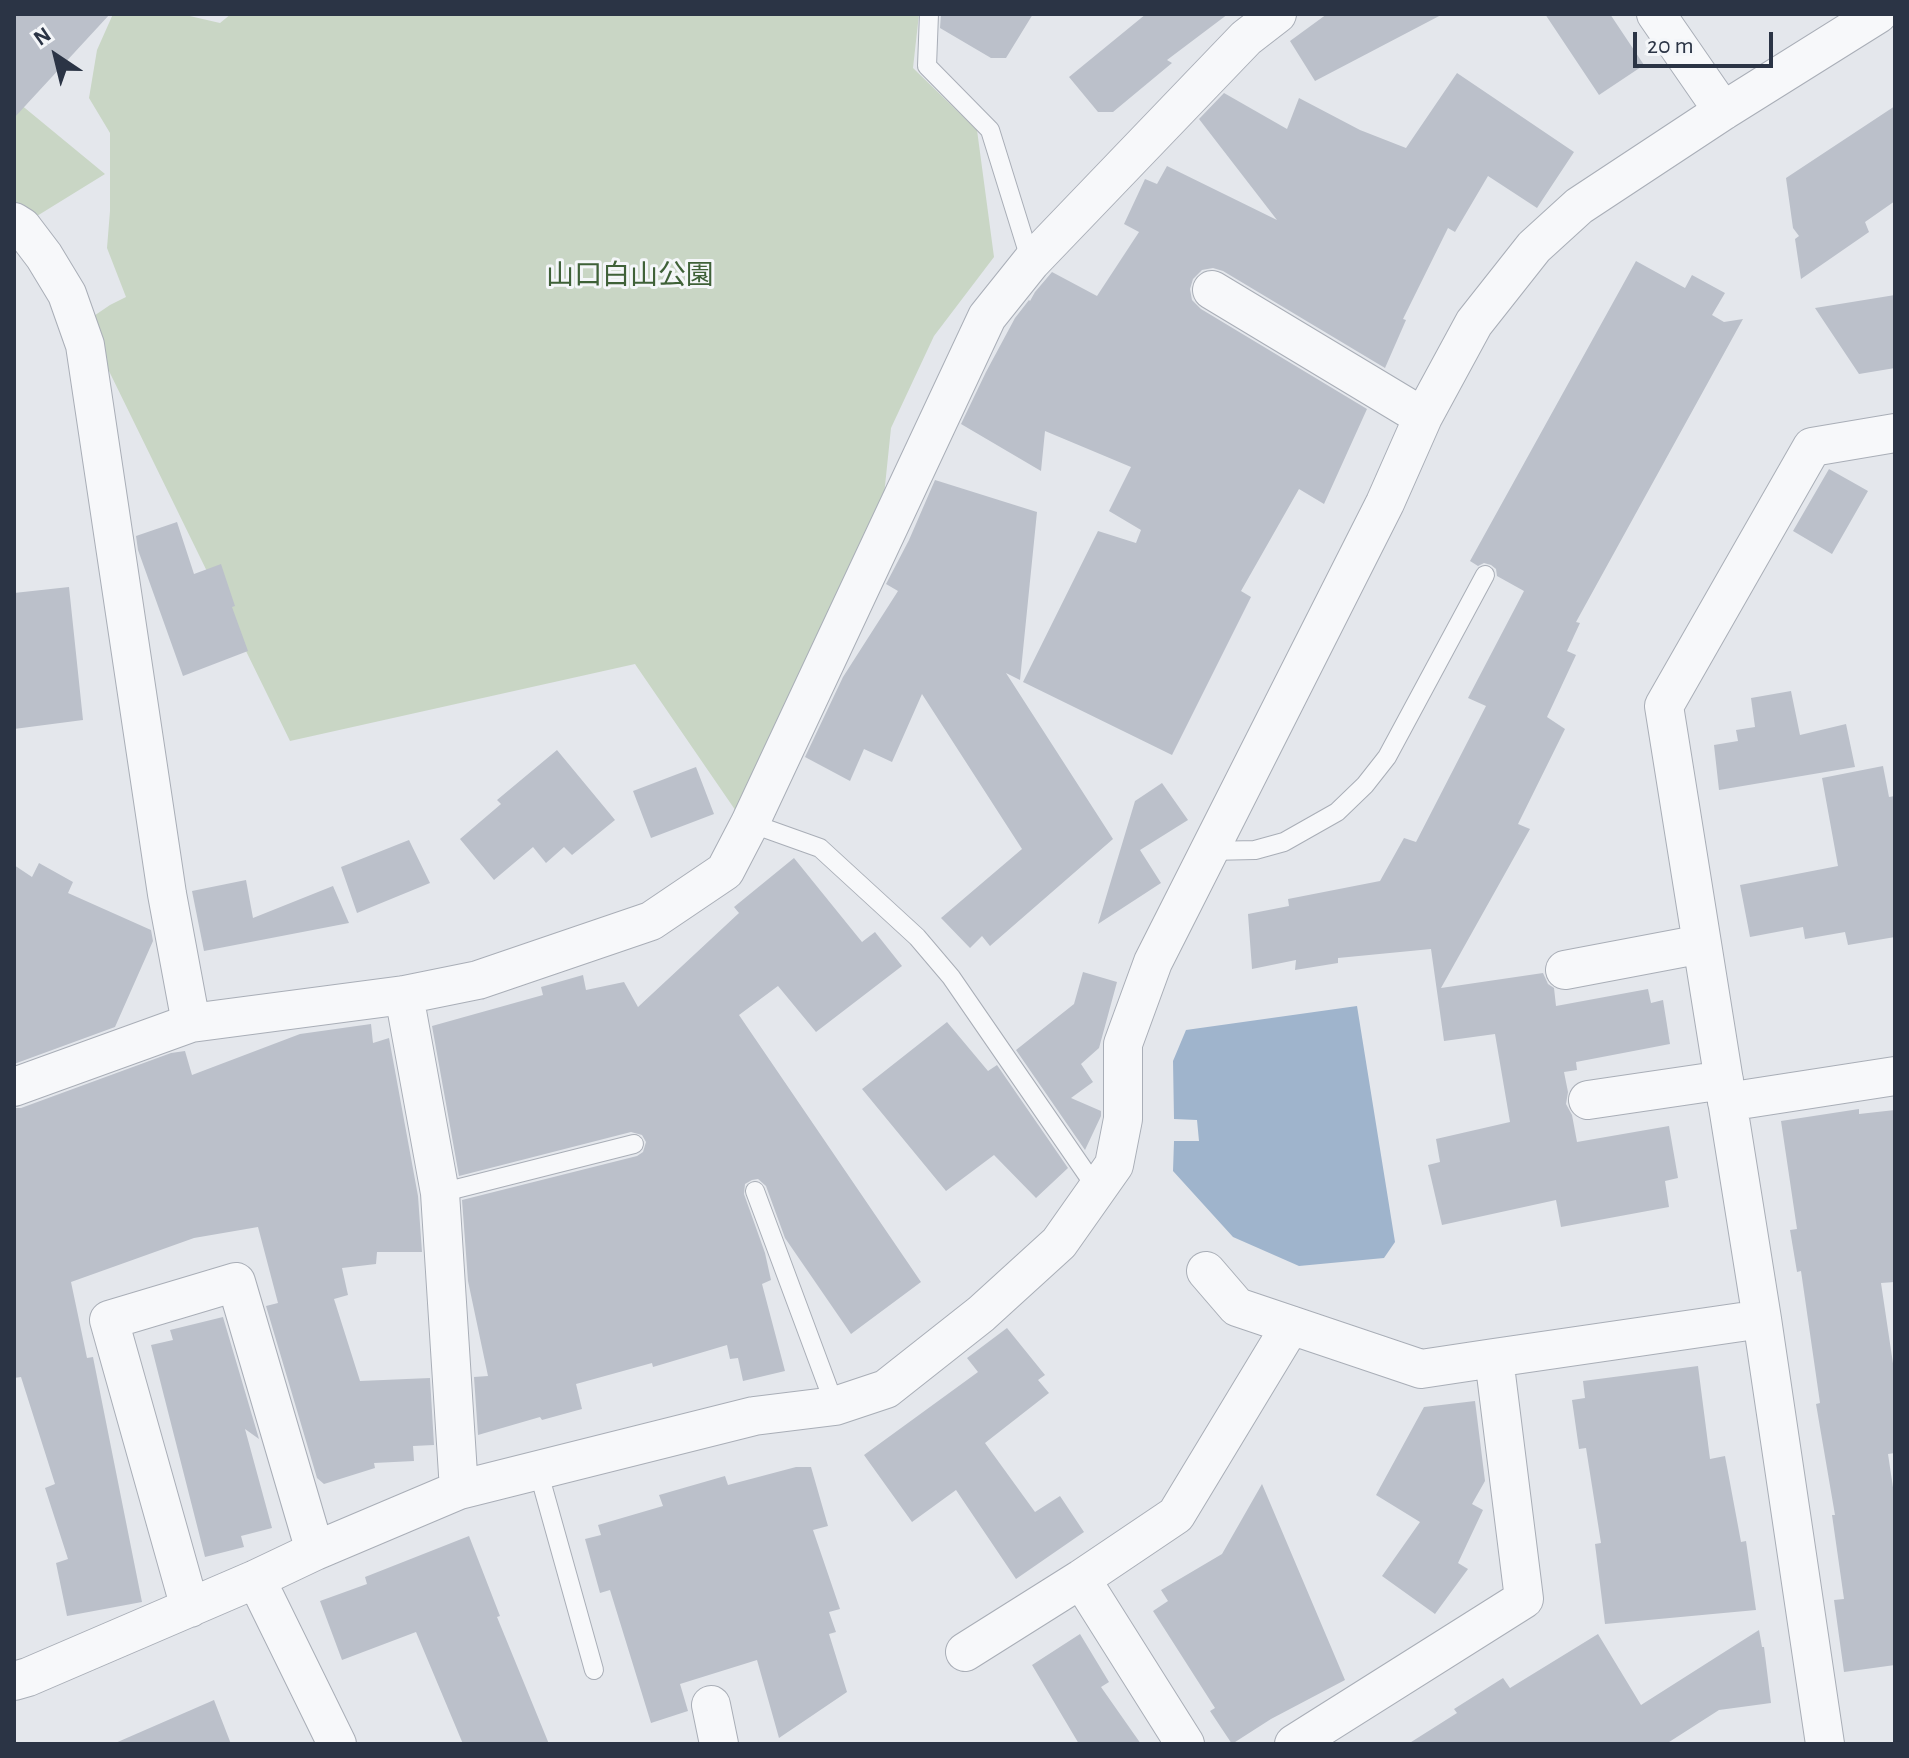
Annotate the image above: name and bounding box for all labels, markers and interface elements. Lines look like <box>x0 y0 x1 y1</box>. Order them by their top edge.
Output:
north arrow <box>16 16 96 96</box>
scale bar <box>1637 16 1777 66</box>
text: N <box>30 23 55 50</box>
text: 20 m <box>1647 34 1694 58</box>
park label: 山口白山公園 <box>546 259 714 293</box>

